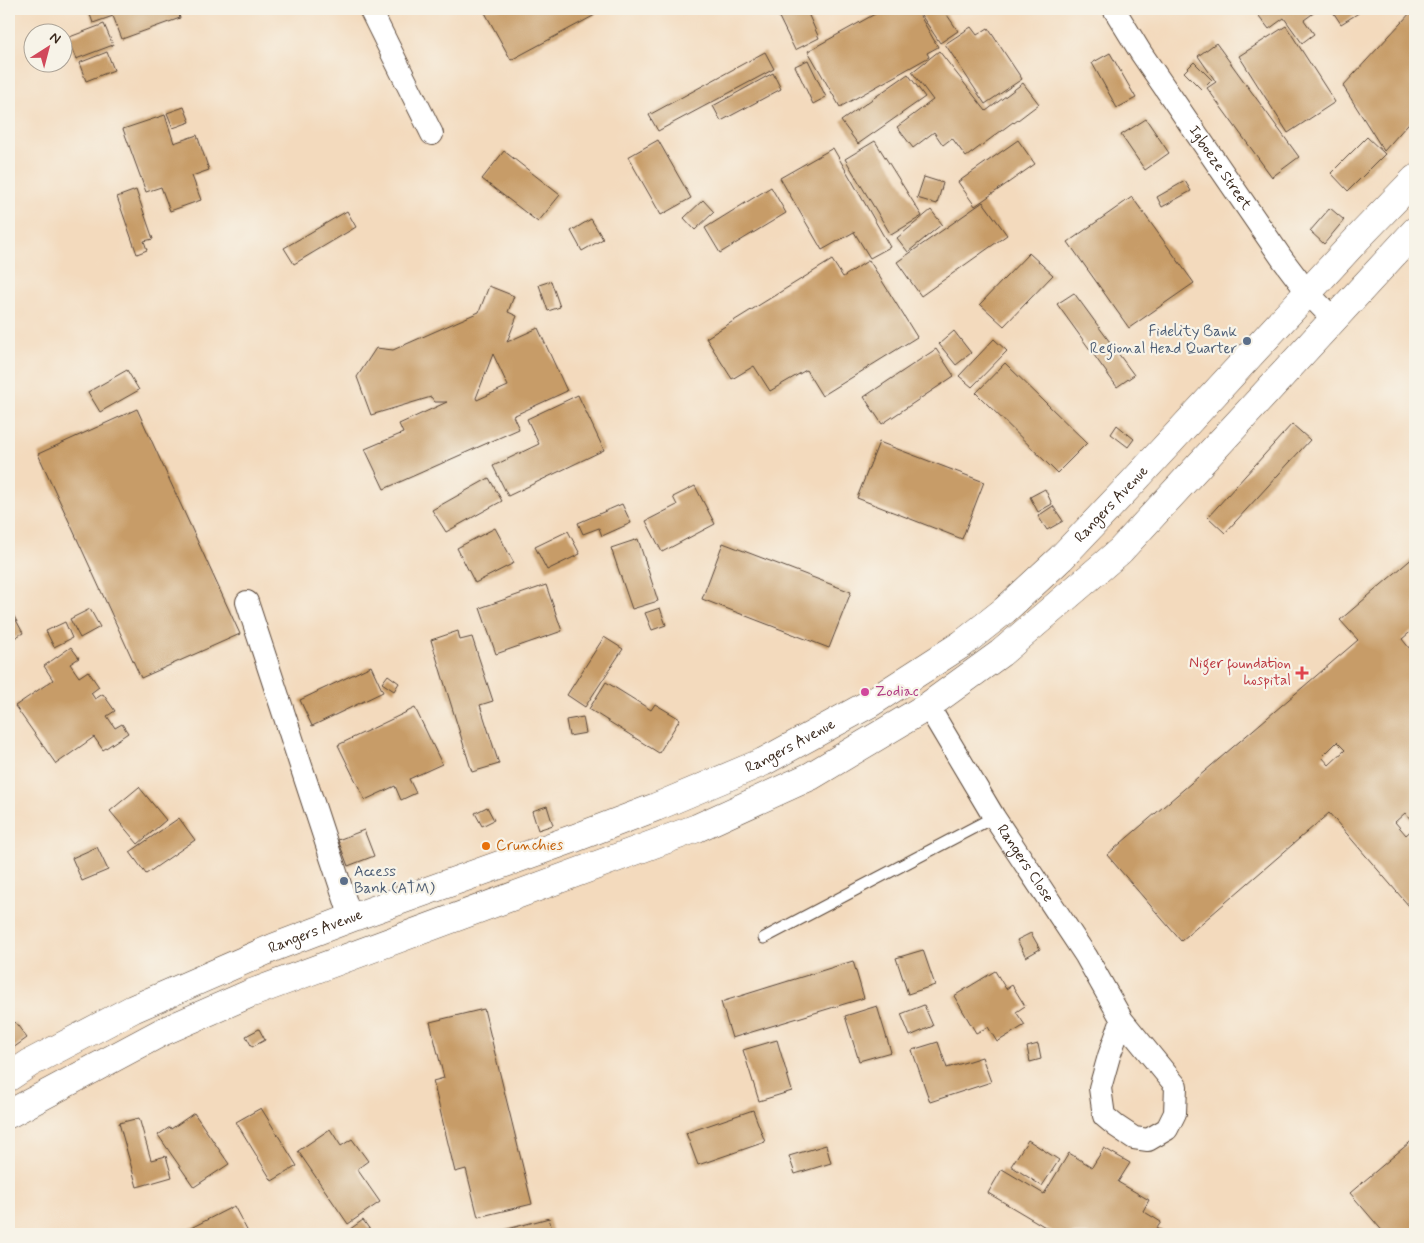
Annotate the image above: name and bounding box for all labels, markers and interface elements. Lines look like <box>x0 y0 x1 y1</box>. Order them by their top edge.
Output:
north arrow <box>22 22 72 72</box>
text: N <box>46 28 64 48</box>
street label: Igboeze Street <box>1184 122 1256 214</box>
place label: Fidelity Bank Regional Head Quarter <box>1090 322 1238 360</box>
marker: Fidelity Bank Regional Head Quarter <box>1241 335 1253 347</box>
street label: Rangers Avenue <box>1070 461 1153 547</box>
place label: Niger foundation hospital <box>1189 654 1291 691</box>
marker: Niger foundation hospital <box>1295 666 1309 680</box>
place label: Zodiac <box>875 682 919 702</box>
marker: Zodiac <box>859 686 871 698</box>
street label: Rangers Avenue <box>742 714 839 778</box>
street label: Rangers Close <box>992 821 1058 907</box>
place label: Crunchies <box>496 836 564 856</box>
marker: Crunchies <box>480 840 492 852</box>
place label: Access Bank (ATM) <box>354 862 435 899</box>
marker: Access Bank (ATM) <box>338 875 350 887</box>
street label: Rangers Avenue <box>265 905 366 959</box>

